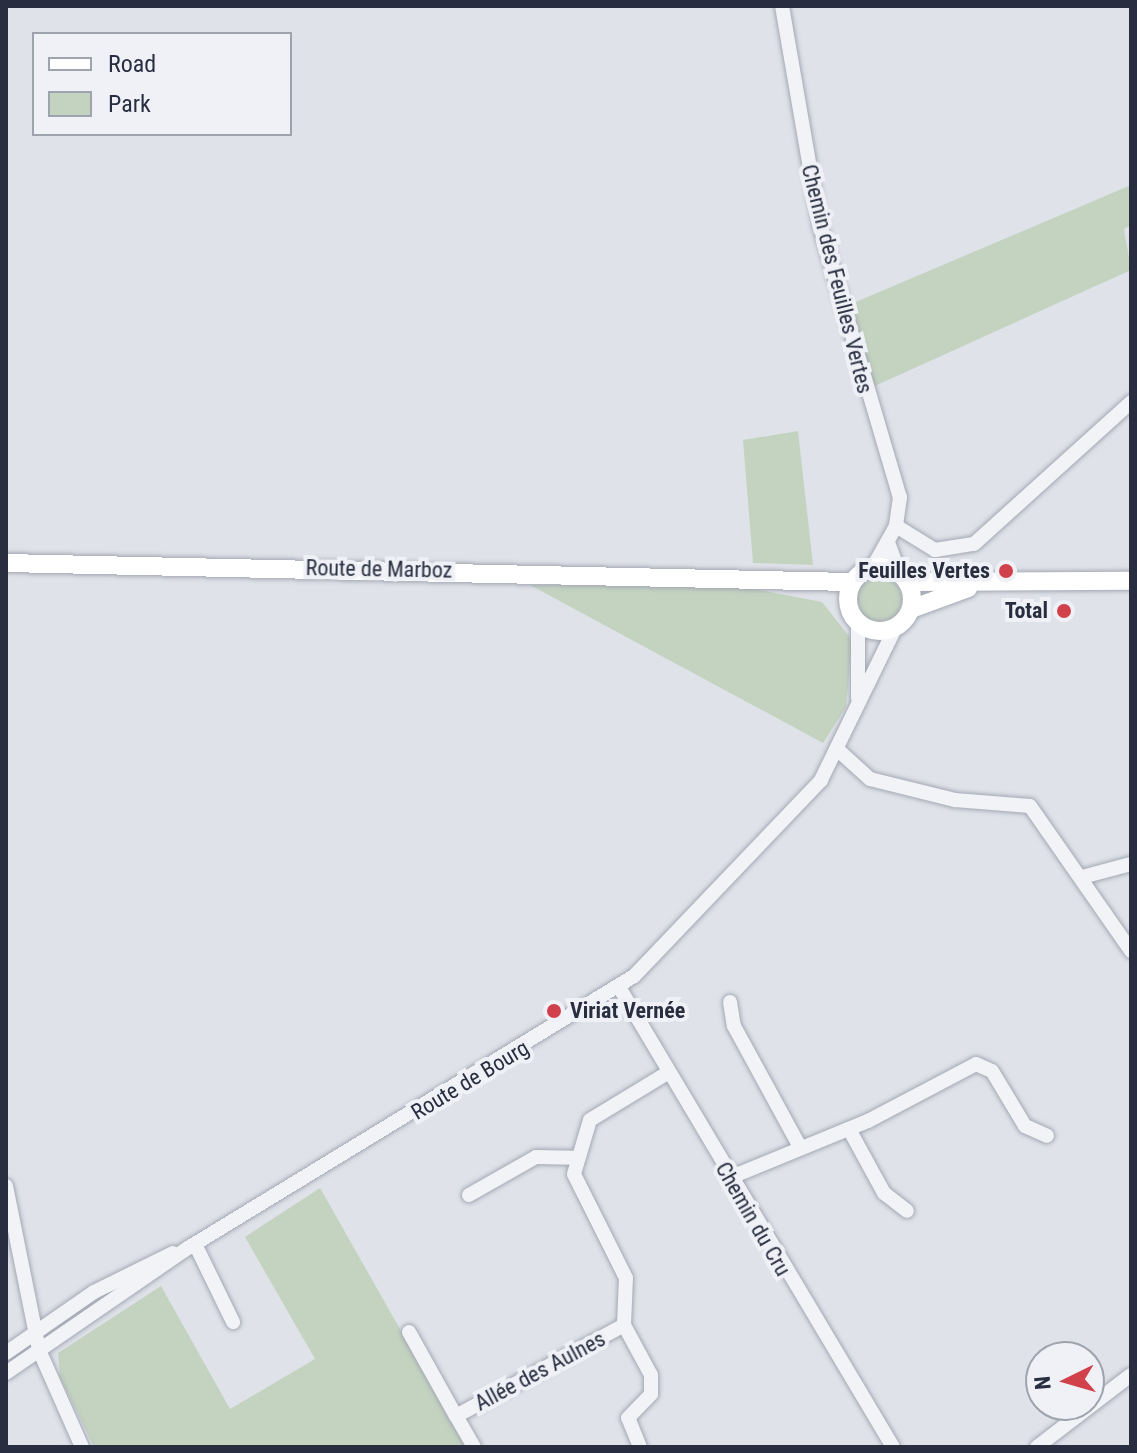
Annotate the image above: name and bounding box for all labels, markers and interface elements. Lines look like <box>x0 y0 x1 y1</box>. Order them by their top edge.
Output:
legend <box>32 32 292 136</box>
text: Road <box>108 50 156 78</box>
text: Park <box>108 90 151 118</box>
street label: Chemin des Feuilles Vertes <box>796 162 878 396</box>
street label: Route de Marboz <box>305 555 453 583</box>
place label: Feuilles Vertes <box>858 558 990 584</box>
marker: Feuilles Vertes <box>997 562 1015 580</box>
place label: Total <box>1005 598 1048 624</box>
marker: Total <box>1055 602 1073 620</box>
place label: Viriat Vernée <box>570 998 685 1024</box>
marker: Viriat Vernée <box>545 1002 563 1020</box>
street label: Route de Bourg <box>406 1035 534 1125</box>
street label: Chemin du Cru <box>710 1157 796 1281</box>
street label: Allée des Aulnes <box>470 1326 610 1416</box>
north arrow <box>1025 1341 1105 1421</box>
text: N <box>1030 1375 1056 1391</box>

